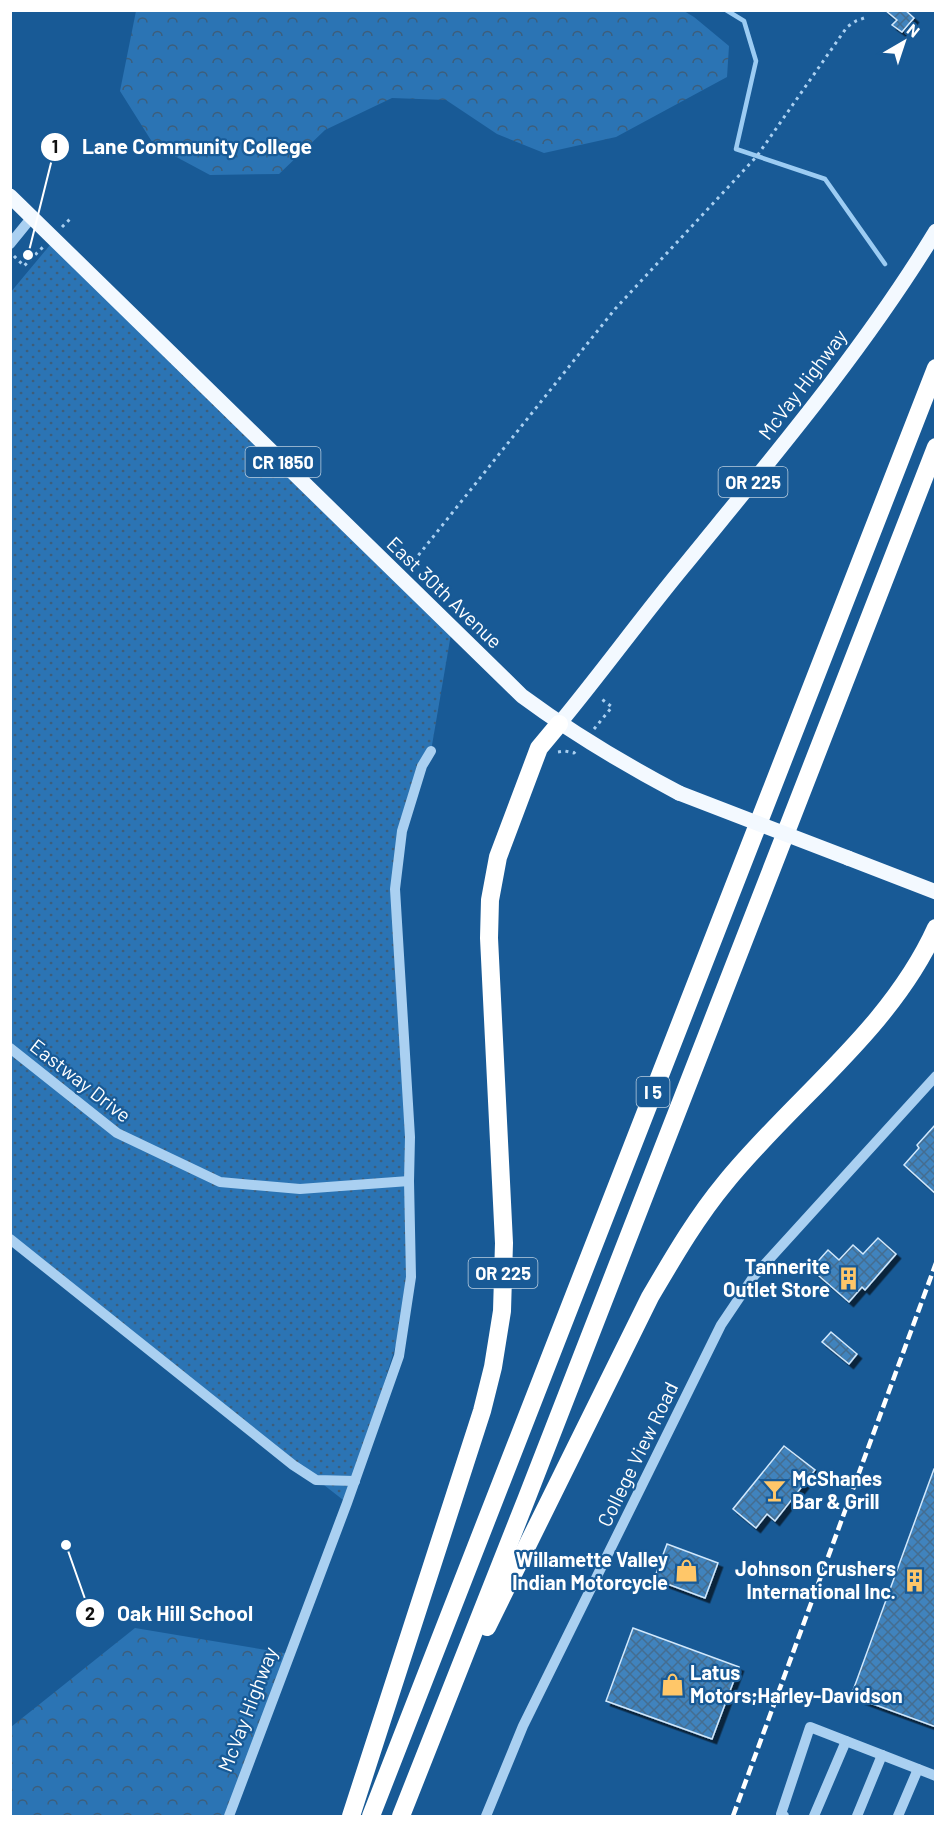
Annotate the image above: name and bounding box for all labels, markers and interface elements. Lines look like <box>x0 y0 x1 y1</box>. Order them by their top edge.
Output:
north arrow <box>874 12 934 72</box>
text: N <box>904 19 924 41</box>
callout: Lane Community College <box>40 127 324 166</box>
text: Lane Community College <box>82 133 312 158</box>
text: 1 <box>52 135 58 157</box>
street label: McVay Highway <box>753 324 851 444</box>
road number: CR 1850 <box>246 447 320 477</box>
road number: OR 225 <box>718 467 788 497</box>
street label: East 30th Avenue <box>383 531 507 653</box>
street label: Eastway Drive <box>26 1033 136 1127</box>
road number: I 5 <box>636 1077 670 1107</box>
place label: Tannerite Outlet Store <box>723 1254 830 1301</box>
road number: OR 225 <box>468 1258 538 1288</box>
building icon: Tannerite Outlet Store <box>835 1265 861 1291</box>
street label: College View Road <box>592 1378 682 1530</box>
place label: McShanes Bar & Grill <box>792 1466 882 1513</box>
bar icon: McShanes Bar & Grill <box>761 1477 787 1503</box>
place label: Willamette Valley Indian Motorcycle <box>512 1547 668 1594</box>
place label: Johnson Crushers International Inc. <box>735 1556 896 1603</box>
shop icon: Willamette Valley Indian Motorcycle <box>673 1558 699 1584</box>
building icon: Johnson Crushers International Inc. <box>901 1567 927 1593</box>
callout: Oak Hill School <box>75 1594 265 1633</box>
text: Oak Hill School <box>117 1600 253 1625</box>
text: 2 <box>85 1602 95 1624</box>
street label: McVay Highway <box>212 1643 282 1775</box>
place label: Latus Motors;Harley-Davidson <box>690 1660 903 1707</box>
shop icon: Latus Motors;Harley-Davidson <box>659 1671 685 1697</box>

